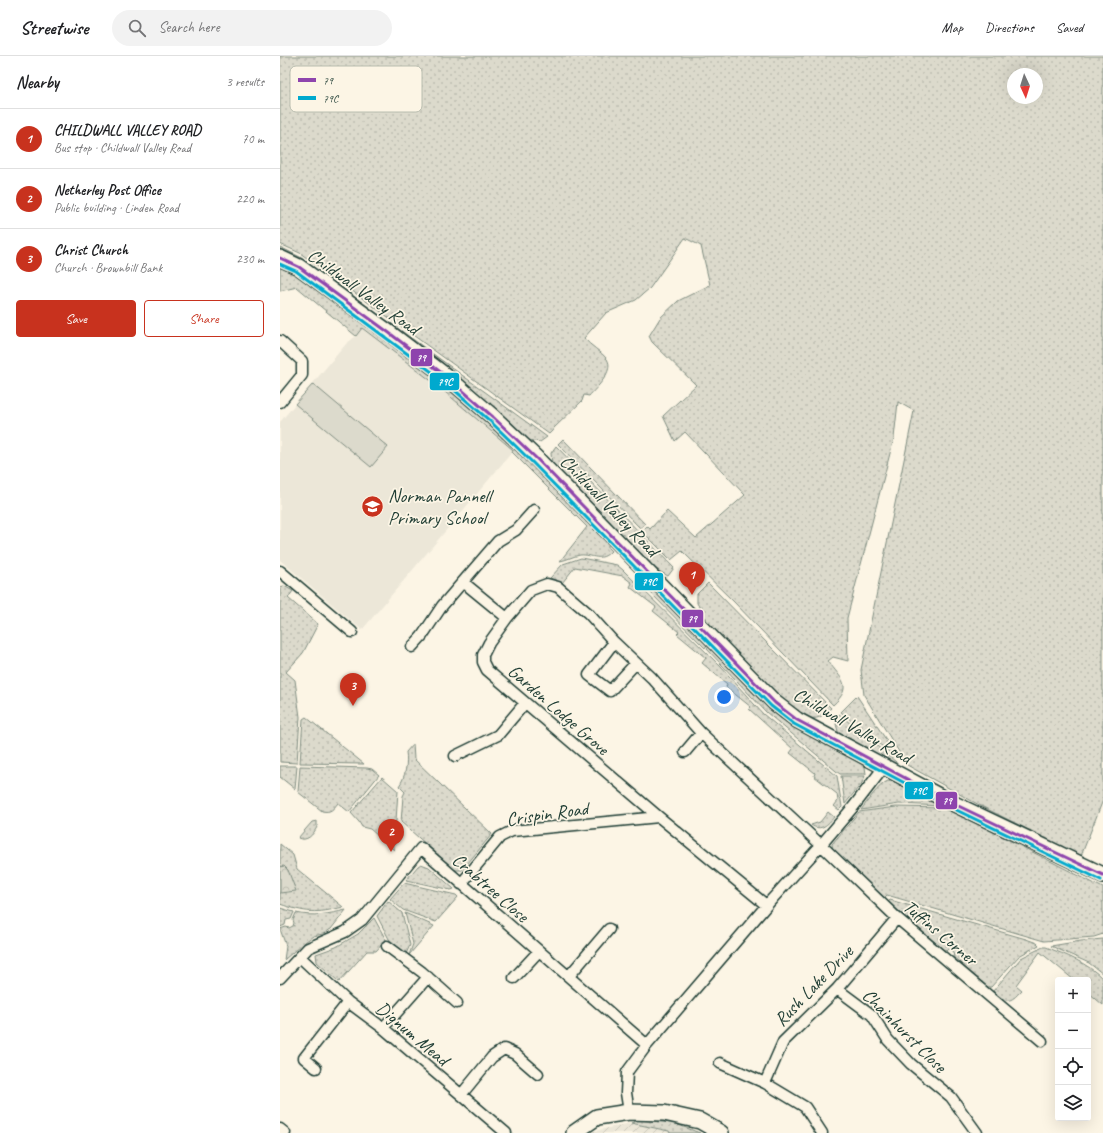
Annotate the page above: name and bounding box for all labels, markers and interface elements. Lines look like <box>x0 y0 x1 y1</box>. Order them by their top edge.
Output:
search box <box>112 10 392 46</box>
text: Streetwise <box>20 16 88 40</box>
icon: search <box>126 17 148 39</box>
text: Search here <box>158 18 220 37</box>
text: Map <box>942 19 963 36</box>
text: Directions <box>985 19 1034 36</box>
text: Saved <box>1056 19 1083 36</box>
legend <box>290 66 422 112</box>
north arrow <box>1007 68 1043 104</box>
text: Nearby <box>16 72 59 93</box>
text: 79 <box>323 73 334 87</box>
text: 3 results <box>226 74 264 90</box>
text: 79C <box>323 91 340 105</box>
text: CHILDWALL VALLEY ROAD <box>54 121 201 140</box>
text: 1 <box>26 131 32 147</box>
text: 70 m <box>242 131 264 147</box>
text: Bus stop · Childwall Valley Road <box>54 140 191 156</box>
text: Netherley Post Office <box>54 181 161 200</box>
text: 2 <box>26 191 32 207</box>
text: 220 m <box>236 191 264 207</box>
text: Public building · Linden Road <box>54 200 179 216</box>
text: Christ Church <box>54 241 128 260</box>
street label: Childwall Valley Road <box>303 243 427 343</box>
text: 3 <box>26 251 32 267</box>
text: 230 m <box>236 251 264 267</box>
text: Church · Brownbill Bank <box>54 260 162 276</box>
button: Save <box>16 300 136 337</box>
button: Share <box>144 300 264 337</box>
line badge: 79 <box>410 348 433 367</box>
text: 79 <box>416 350 427 364</box>
line badge: 79C <box>429 372 460 391</box>
text: 79C <box>438 374 454 388</box>
street label: Childwall Valley Road <box>555 450 666 564</box>
place label: Norman Pannell Primary School <box>388 484 495 530</box>
school or university icon: Norman Pannell Primary School <box>360 493 386 519</box>
pin: 1 <box>679 562 705 595</box>
line badge: 79C <box>634 572 664 591</box>
text: 79C <box>642 574 658 588</box>
line badge: 79 <box>681 609 704 628</box>
text: 79 <box>687 611 698 625</box>
street label: Garden Lodge Grove <box>503 659 615 761</box>
pin: 3 <box>340 673 366 706</box>
street label: Childwall Valley Road <box>789 682 919 771</box>
your location <box>714 687 734 707</box>
line badge: 79C <box>904 781 934 800</box>
text: 79C <box>912 783 928 797</box>
line badge: 79 <box>935 791 958 810</box>
text: 79 <box>942 793 953 807</box>
street label: Crispin Road <box>505 796 593 832</box>
pin: 2 <box>378 819 404 852</box>
street label: Crabtree Close <box>447 848 535 929</box>
street label: Tuffins Corner <box>898 895 984 972</box>
street label: Rush Lake Drive <box>769 939 860 1031</box>
map controls <box>1055 977 1091 1121</box>
button: + <box>1055 977 1091 1013</box>
street label: Chainhurst Close <box>857 983 953 1079</box>
street label: Dignum Mead <box>371 996 456 1074</box>
button: − <box>1055 1013 1091 1049</box>
button: locate <box>1055 1049 1091 1085</box>
button: layers <box>1055 1085 1091 1121</box>

